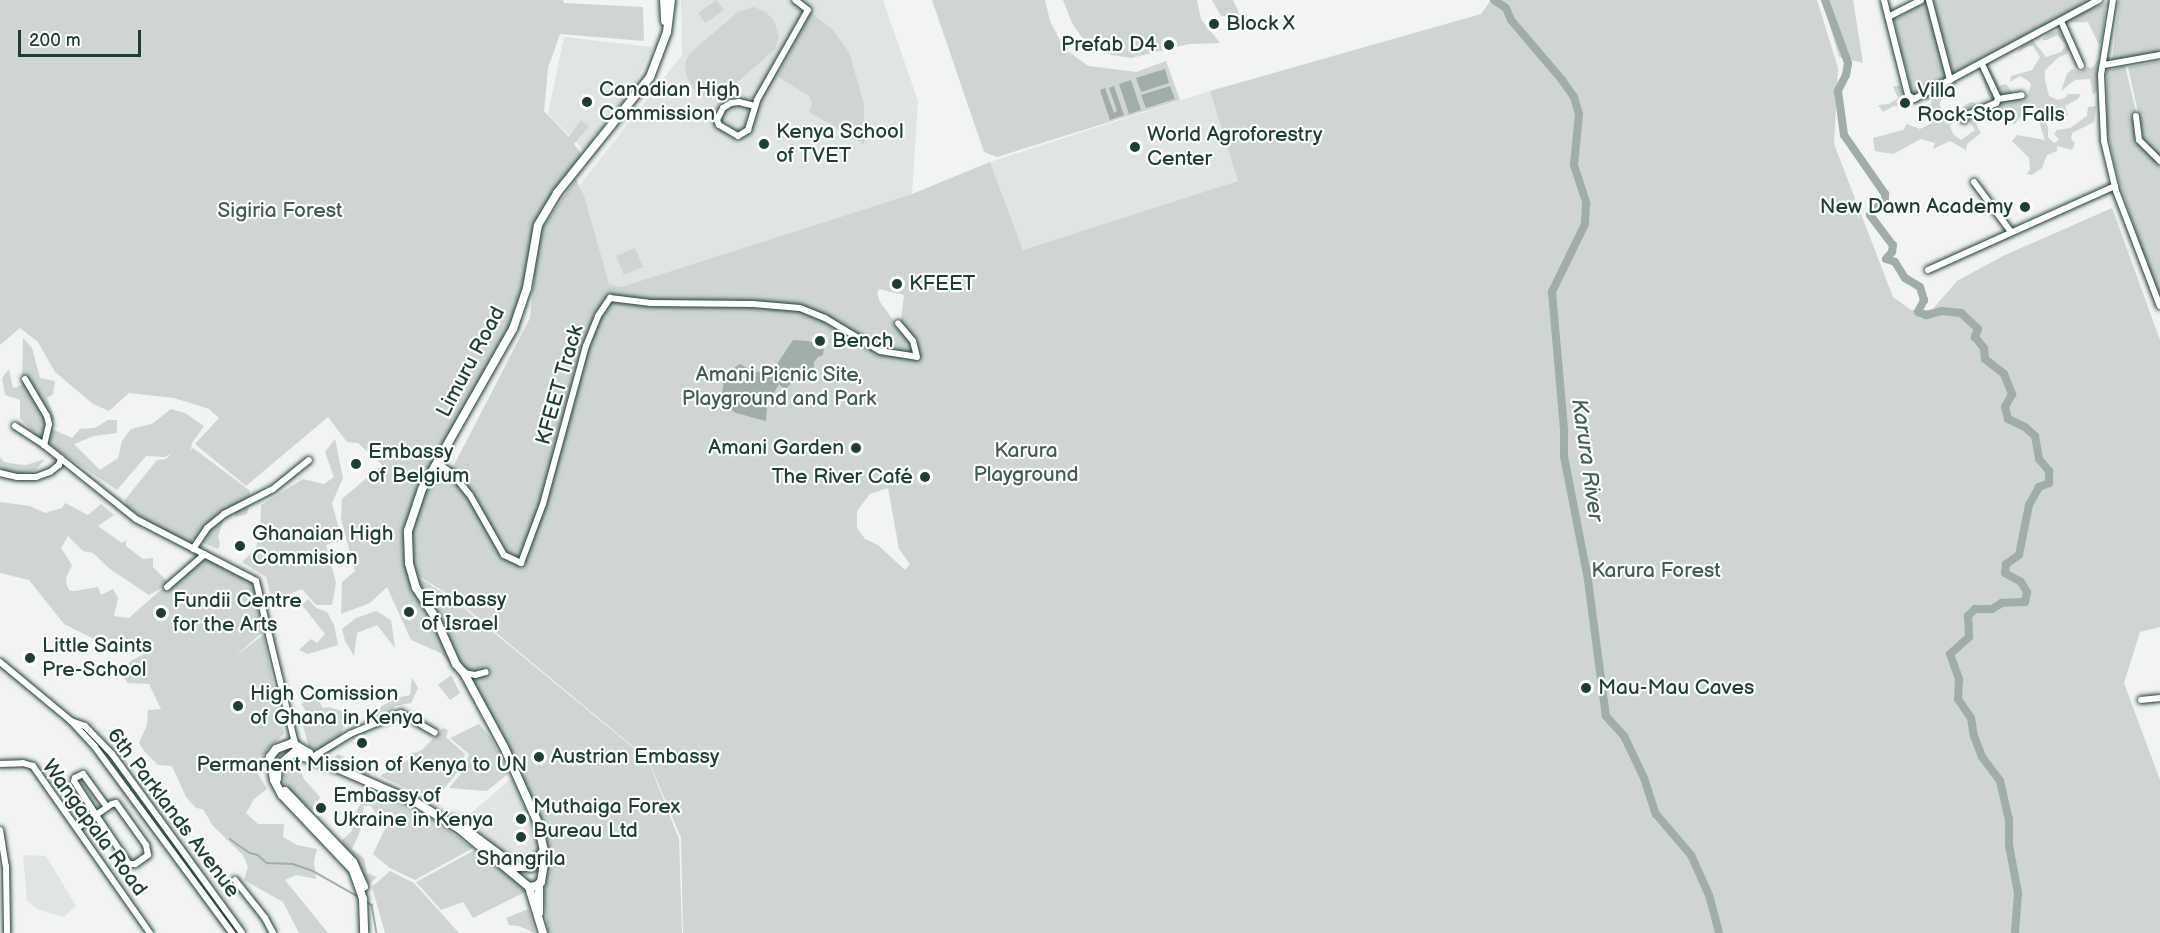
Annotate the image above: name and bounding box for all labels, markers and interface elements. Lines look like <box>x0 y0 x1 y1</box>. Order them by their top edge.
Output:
place label: Block X <box>1226 11 1296 37</box>
marker: Block X <box>1207 17 1221 31</box>
scale bar <box>21 18 144 56</box>
text: 200 m <box>29 30 81 51</box>
place label: Prefab D4 <box>1061 32 1157 58</box>
marker: Prefab D4 <box>1162 38 1176 52</box>
place label: Canadian High Commission <box>599 77 740 127</box>
place label: Villa Rock-Stop Falls <box>1917 78 2065 128</box>
marker: Canadian High Commission <box>580 95 594 109</box>
marker: Villa Rock-Stop Falls <box>1898 96 1912 110</box>
place label: Kenya School of TVET <box>776 119 904 169</box>
place label: World Agroforestry Center <box>1147 122 1322 172</box>
marker: Kenya School of TVET <box>757 137 771 151</box>
marker: World Agroforestry Center <box>1128 140 1142 154</box>
place label: New Dawn Academy <box>1820 194 2013 220</box>
park label: Sigiria Forest <box>218 198 342 224</box>
marker: New Dawn Academy <box>2018 200 2032 214</box>
place label: KFEET <box>909 271 975 297</box>
marker: KFEET <box>890 277 904 291</box>
street label: Limuru Road <box>431 302 511 422</box>
street label: KFEET Track <box>531 322 589 448</box>
place label: Bench <box>832 328 893 354</box>
marker: Bench <box>813 334 827 348</box>
park label: Amani Picnic Site, Playground and Park <box>682 362 876 412</box>
water label: Karura River <box>1565 397 1609 523</box>
place label: Amani Garden <box>708 435 844 461</box>
park label: Karura Playground <box>973 438 1079 488</box>
place label: Embassy of Belgium <box>368 439 469 489</box>
marker: Amani Garden <box>849 441 863 455</box>
marker: Embassy of Belgium <box>349 457 363 471</box>
place label: The River Café <box>771 464 913 490</box>
marker: The River Café <box>918 470 932 484</box>
place label: Ghanaian High Commision <box>252 521 393 571</box>
marker: Ghanaian High Commision <box>233 539 247 553</box>
park label: Karura Forest <box>1591 558 1721 584</box>
place label: Embassy of Israel <box>421 587 507 637</box>
place label: Fundii Centre for the Arts <box>173 588 302 638</box>
marker: Embassy of Israel <box>402 605 416 619</box>
marker: Fundii Centre for the Arts <box>154 606 168 620</box>
place label: Little Saints Pre-School <box>42 633 153 683</box>
marker: Little Saints Pre-School <box>23 651 37 665</box>
place label: Mau-Mau Caves <box>1598 675 1754 701</box>
place label: High Comission of Ghana in Kenya <box>250 681 424 731</box>
marker: Mau-Mau Caves <box>1579 681 1593 695</box>
marker: High Comission of Ghana in Kenya <box>231 699 245 713</box>
street label: 6th Parklands Avenue <box>101 723 245 903</box>
marker: Permanent Mission of Kenya to UN <box>355 736 369 750</box>
place label: Austrian Embassy <box>551 744 720 770</box>
marker: Austrian Embassy <box>532 750 546 764</box>
place label: Permanent Mission of Kenya to UN <box>197 752 527 778</box>
street label: Wangapala Road <box>36 755 152 901</box>
place label: Embassy of Ukraine in Kenya <box>333 783 493 833</box>
place label: Muthaiga Forex Bureau Ltd <box>533 794 680 844</box>
marker: Embassy of Ukraine in Kenya <box>314 801 328 815</box>
marker: Muthaiga Forex Bureau Ltd <box>514 812 528 826</box>
marker: Shangrila <box>514 830 528 844</box>
place label: Shangrila <box>476 846 566 872</box>

